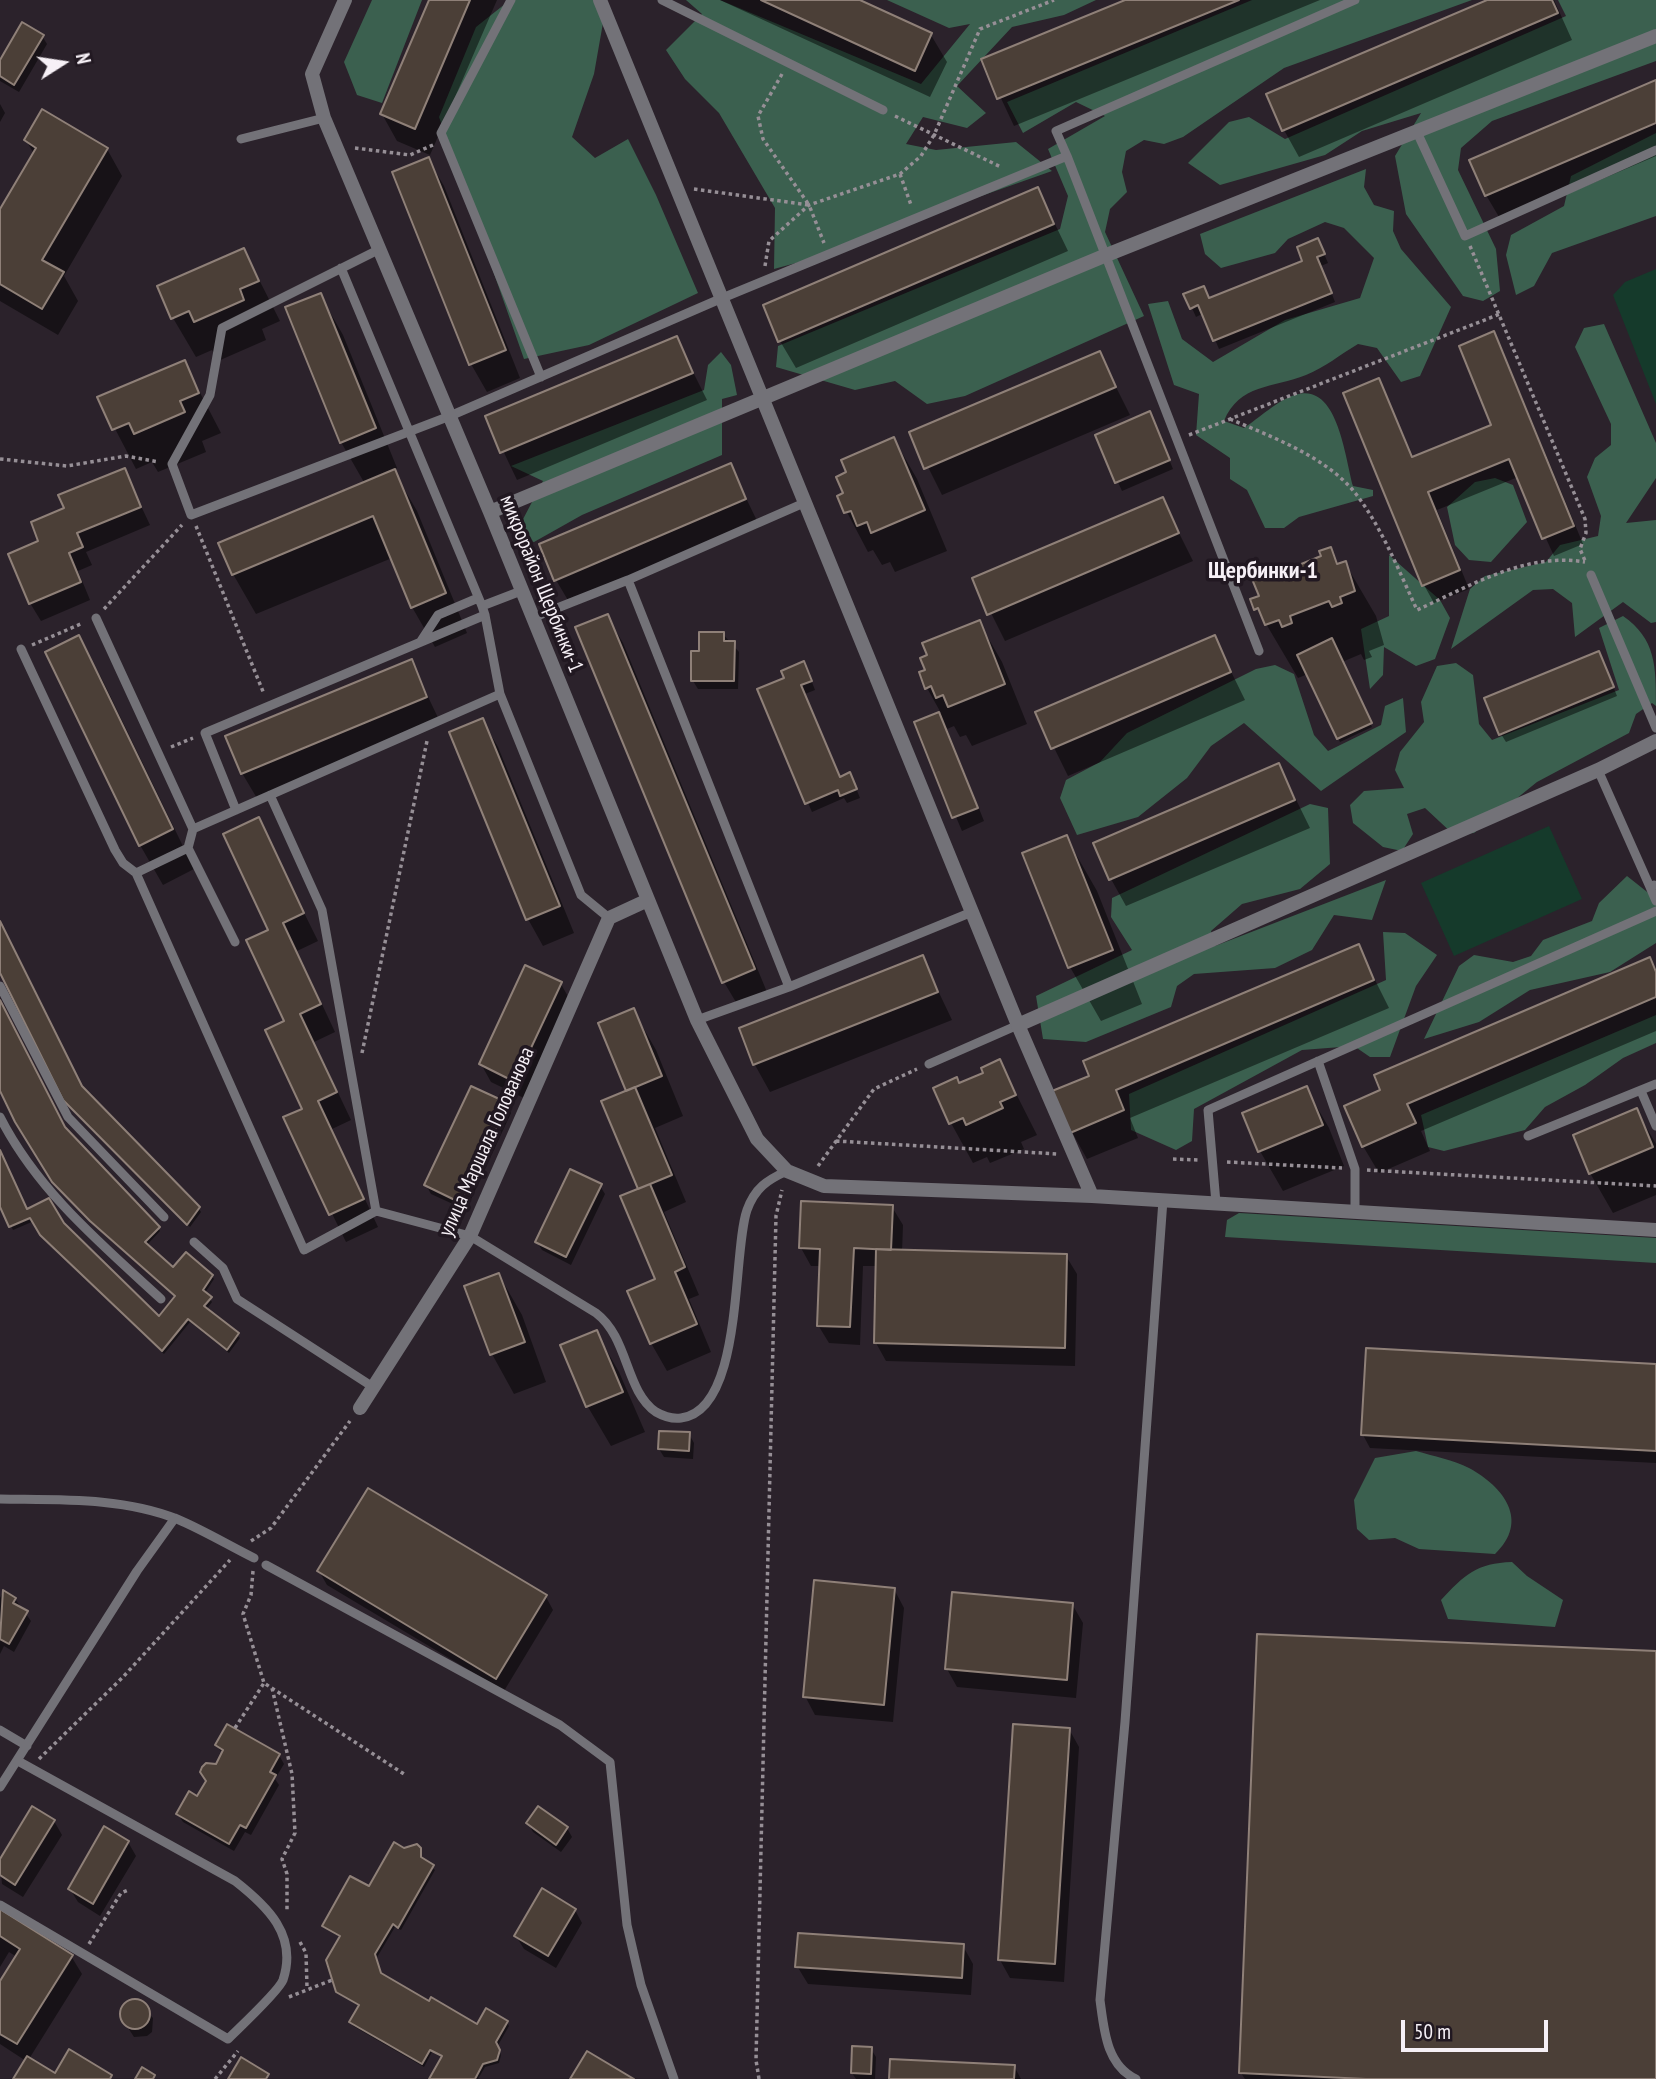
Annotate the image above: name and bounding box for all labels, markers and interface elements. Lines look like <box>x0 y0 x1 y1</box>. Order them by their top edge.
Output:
north arrow <box>28 28 98 98</box>
text: N <box>71 51 96 66</box>
street label: микрорайон Щербинки-1 <box>494 492 588 676</box>
district label: Щербинки-1 <box>1208 557 1318 585</box>
street label: улица Маршала Голованова <box>434 1043 540 1241</box>
scale bar <box>1404 2006 1551 2050</box>
text: 50 m <box>1414 2018 1451 2045</box>

